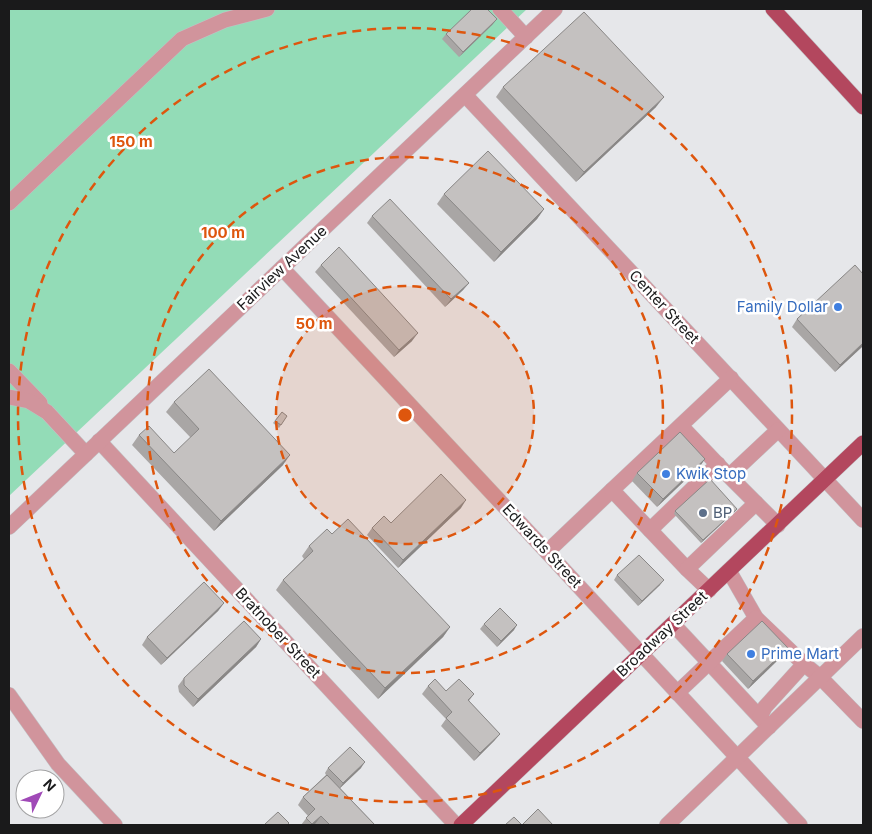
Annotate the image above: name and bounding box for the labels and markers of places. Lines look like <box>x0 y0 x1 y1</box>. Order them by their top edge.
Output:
place label: Family Dollar <box>737 297 828 316</box>
marker: Family Dollar <box>832 301 844 313</box>
centre of rings <box>396 406 414 424</box>
place label: Kwik Stop <box>676 464 746 483</box>
marker: Kwik Stop <box>660 468 672 480</box>
place label: BP <box>713 503 732 522</box>
marker: BP <box>697 507 709 519</box>
place label: Prime Mart <box>761 644 839 663</box>
marker: Prime Mart <box>745 648 757 660</box>

